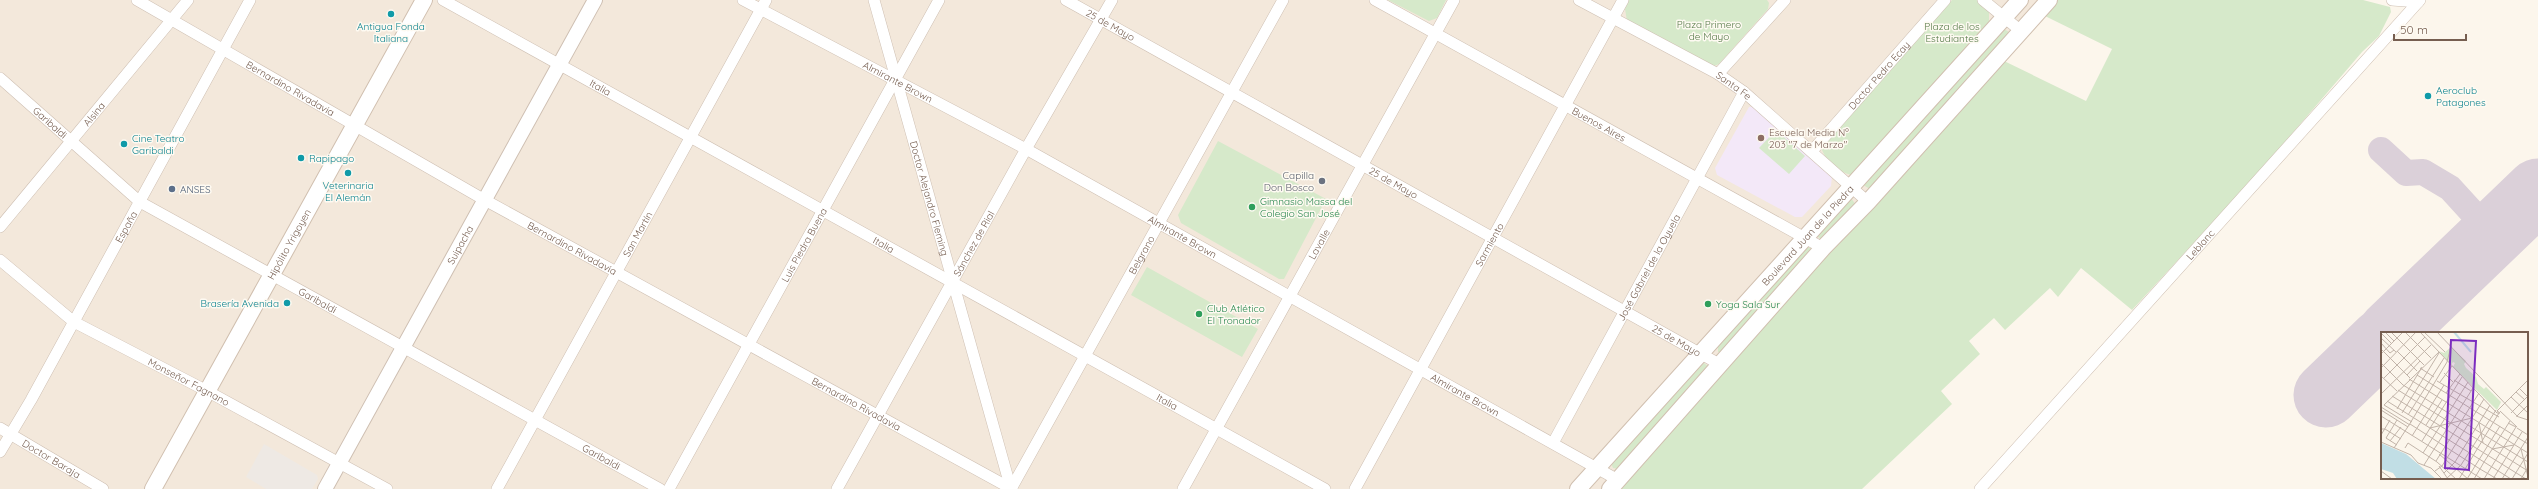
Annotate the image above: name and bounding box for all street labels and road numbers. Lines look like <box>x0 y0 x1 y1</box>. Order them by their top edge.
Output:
street label: 25 de Mayo <box>1083 6 1137 44</box>
street label: Doctor Pedro Ecay <box>1845 39 1913 113</box>
street label: Bernardino Rivadavia <box>244 58 337 119</box>
street label: Almirante Brown <box>861 58 935 106</box>
street label: Santa Fe <box>1713 69 1754 103</box>
street label: Italia <box>587 77 613 99</box>
street label: Alsina <box>80 99 108 129</box>
street label: Garibaldi <box>30 104 70 141</box>
street label: Buenos Aires <box>1569 104 1628 145</box>
street label: Doctor Alejandro Fleming <box>907 140 951 257</box>
street label: 25 de Mayo <box>1366 164 1420 202</box>
street label: Boulevard Juan de la Piedra <box>1759 183 1856 289</box>
street label: Luis Piedra Buena <box>779 206 830 284</box>
street label: Hipólito Yrigoyen <box>264 207 314 282</box>
street label: Sánchez de Rial <box>950 208 997 279</box>
street label: España <box>112 209 140 245</box>
street label: San Martín <box>620 209 655 259</box>
street label: Almirante Brown <box>1145 212 1219 261</box>
street label: José Gabriel de la Oyuela <box>1615 212 1683 323</box>
street label: Bernardino Rivadavia <box>525 219 619 278</box>
street label: Sarmiento <box>1472 221 1507 269</box>
street label: Suipacha <box>444 223 476 267</box>
street label: Lavalle <box>1306 227 1333 262</box>
street label: Leblanc <box>2183 227 2217 263</box>
street label: Belgrano <box>1126 233 1158 277</box>
street label: Italia <box>871 234 897 256</box>
street label: Garibaldi <box>296 285 339 316</box>
street label: 25 de Mayo <box>1650 322 1703 360</box>
street label: Monseñor Fagnano <box>146 355 232 409</box>
street label: Almirante Brown <box>1428 371 1502 419</box>
street label: Bernardino Rivadavia <box>809 374 903 434</box>
street label: Italia <box>1154 391 1180 413</box>
street label: Doctor Baraja <box>20 437 83 481</box>
street label: Garibaldi <box>580 441 623 473</box>

